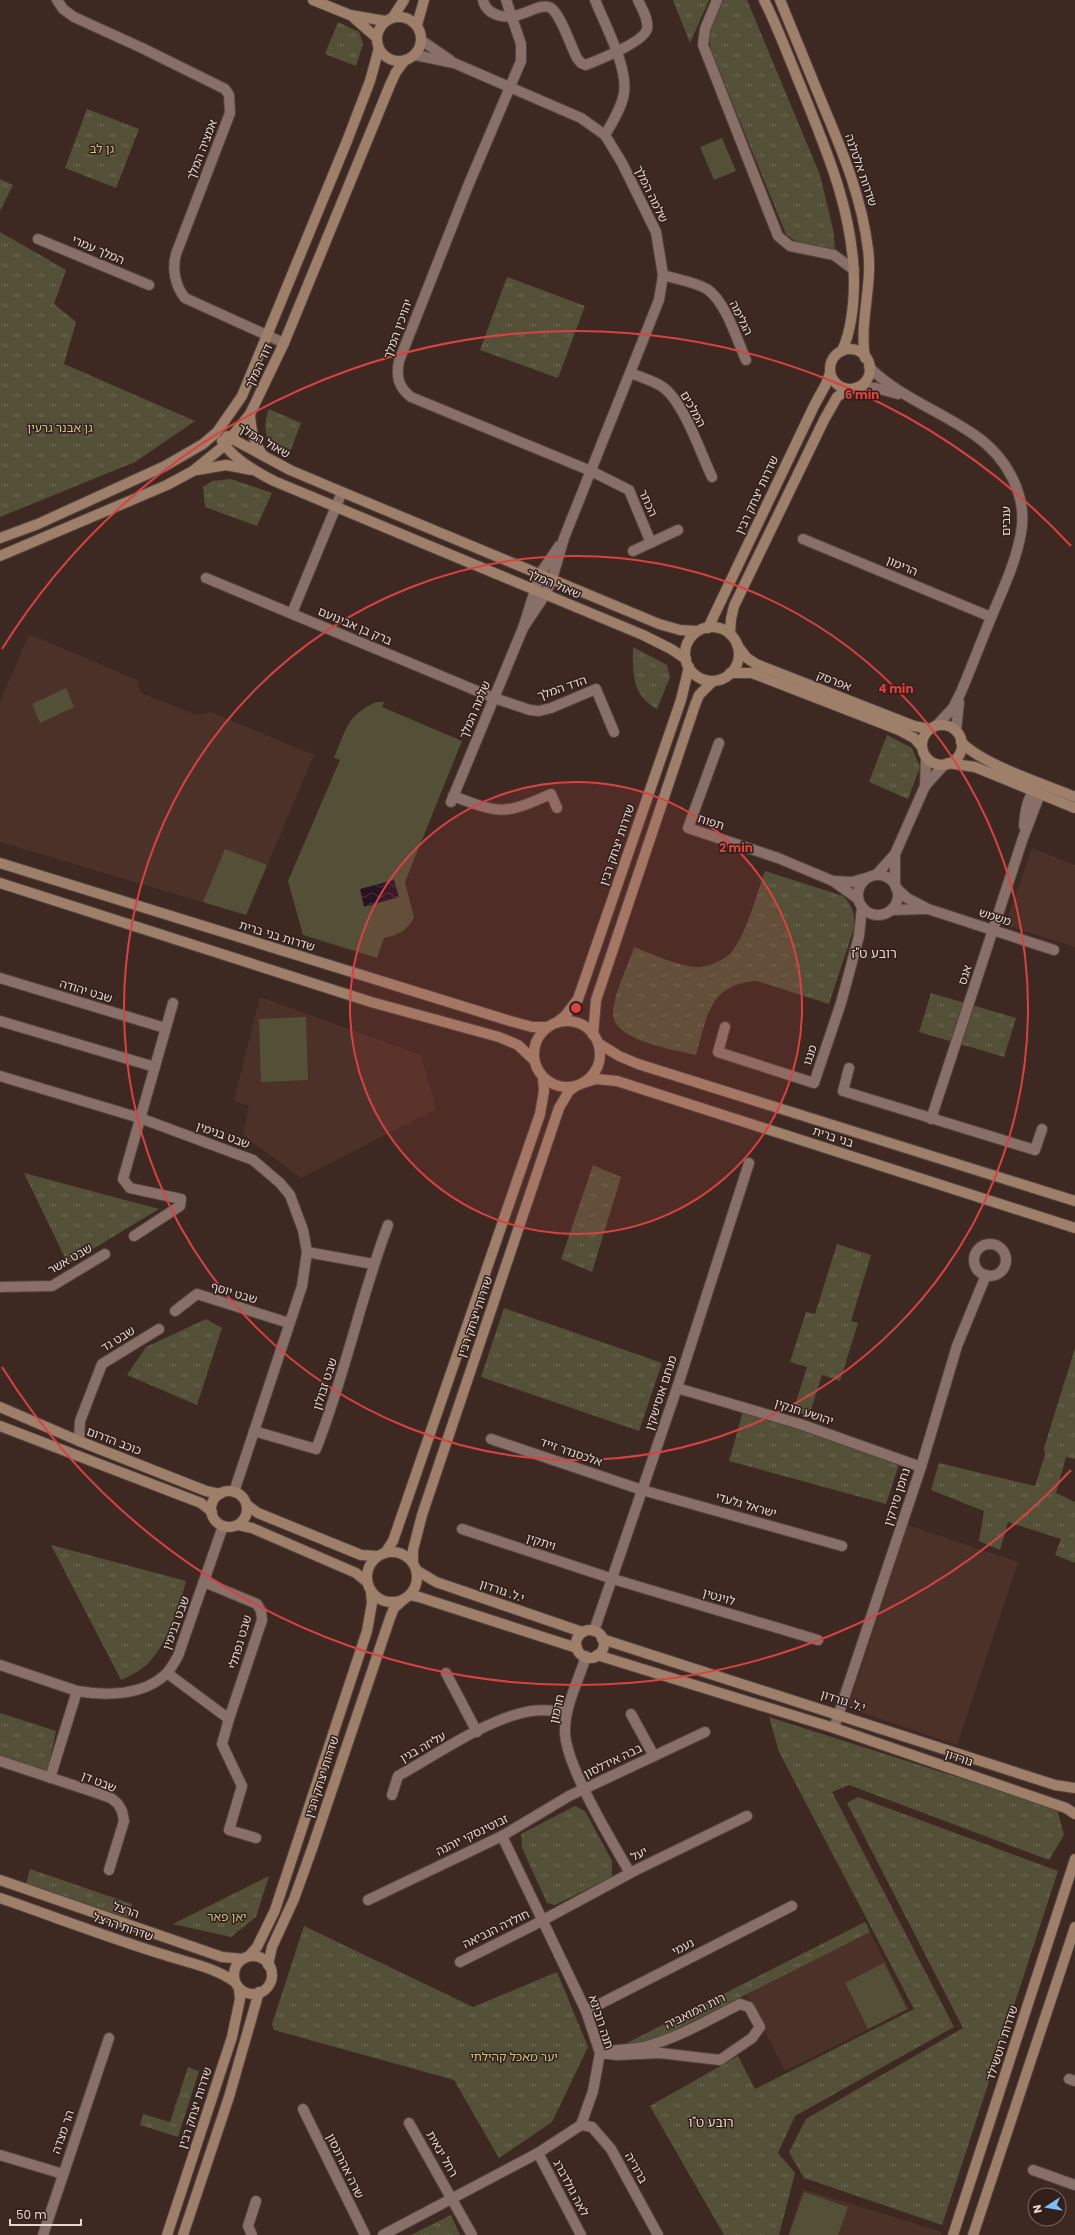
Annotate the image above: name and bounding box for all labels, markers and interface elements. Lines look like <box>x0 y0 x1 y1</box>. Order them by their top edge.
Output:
street label: אמציה המלך <box>182 117 221 183</box>
street label: שדרות אלטלנה <box>841 131 882 208</box>
park label: גן לב <box>90 140 115 157</box>
street label: שלמה המלך <box>630 162 673 225</box>
street label: המלך עמרי <box>69 231 127 268</box>
street label: יהויכין המלך <box>379 296 416 361</box>
street label: הגלימה <box>726 297 757 338</box>
street label: דוד המלך <box>241 340 277 391</box>
text: 6 min <box>845 386 879 403</box>
street label: המלכים <box>677 388 710 430</box>
park label: גן אבנר גרעין <box>27 419 93 436</box>
street label: שאול המלך <box>235 419 293 462</box>
street label: שדרות יצחק רבין <box>731 453 782 537</box>
street label: הכתר <box>635 486 662 519</box>
street label: ענבים <box>997 506 1014 536</box>
street label: הרימון <box>884 551 921 580</box>
street label: שאול המלך <box>524 565 584 603</box>
street label: ברק בן אבינועם <box>315 602 395 649</box>
street label: אפרסק <box>814 666 854 695</box>
street label: הדד המלך <box>535 671 589 704</box>
street label: שלמה המלך <box>455 678 494 741</box>
text: 4 min <box>878 680 914 697</box>
street label: שדרות יצחק רבין <box>595 802 638 888</box>
street label: תפוח <box>696 809 726 834</box>
text: 2 min <box>719 839 753 856</box>
street label: משמש <box>977 903 1014 930</box>
street label: שדרות בני ברית <box>237 916 317 955</box>
district label: רובע ט"ז <box>851 944 897 963</box>
street label: אגס <box>953 962 976 987</box>
street label: שבט יהודה <box>58 974 115 1007</box>
centre of rings <box>569 1001 583 1015</box>
street label: מנגו <box>798 1042 821 1067</box>
street label: שבט בנימין <box>194 1117 253 1152</box>
street label: בני ברית <box>810 1122 856 1151</box>
street label: שבט אשר <box>45 1239 95 1278</box>
street label: שדרות יצחק רבין <box>453 1274 496 1360</box>
street label: שבט יוסף <box>209 1277 260 1308</box>
street label: שבט גד <box>97 1322 138 1356</box>
street label: מנחם אוסישקין <box>640 1353 681 1433</box>
street label: שבט זבולון <box>308 1355 341 1412</box>
street label: יהושע חנקין <box>773 1394 836 1429</box>
street label: כוכב הדרום <box>84 1422 144 1459</box>
street label: אלכסנדר זייד <box>538 1433 605 1470</box>
street label: נחמן סירקין <box>879 1466 914 1528</box>
street label: ישראל גלעדי <box>713 1488 779 1521</box>
street label: ויתקין <box>524 1529 558 1554</box>
street label: י.ל. גורדון <box>477 1575 527 1606</box>
street label: לוינטין <box>701 1584 737 1609</box>
street label: שבט בנימין <box>158 1593 193 1652</box>
street label: שבט נפתלי <box>224 1613 255 1671</box>
street label: י.ל. גורדון <box>818 1685 868 1716</box>
street label: חרמון <box>545 1693 568 1725</box>
street label: עליזה בגין <box>397 1727 449 1766</box>
street label: שדרות יצחק רבין <box>300 1734 343 1820</box>
street label: בבה אידלסון <box>581 1739 645 1782</box>
street label: גורדון <box>943 1745 976 1770</box>
street label: שבט דן <box>79 1767 119 1796</box>
street label: זבוטינסקי יוהנה <box>433 1810 511 1859</box>
street label: יעל <box>627 1842 650 1865</box>
street label: הרצל <box>111 1897 142 1922</box>
street label: חולדה הנביאה <box>460 1905 532 1952</box>
street label: שדרות הרצל <box>91 1908 156 1945</box>
park label: יאן פאר <box>207 1908 247 1925</box>
street label: נעמי <box>669 1934 697 1959</box>
street label: רות המואביה <box>662 1989 728 2033</box>
street label: חנה רובינא <box>585 1993 618 2051</box>
street label: שדרות רוטשילד <box>981 2003 1022 2083</box>
park label: יער מאכל קהילתי <box>470 2048 558 2065</box>
street label: שדרות יצחק רבין <box>173 2065 216 2151</box>
street label: הר מצדה <box>47 2108 78 2156</box>
district label: רובע ט"ו <box>688 2113 734 2132</box>
street label: רחל ינאית <box>422 2128 462 2180</box>
street label: שרה אהרונסון <box>322 2130 369 2201</box>
street label: ברוריה <box>621 2149 652 2187</box>
street label: לאה גולדברג <box>549 2156 594 2219</box>
north arrow <box>1027 2187 1067 2227</box>
scale bar <box>10 2201 81 2227</box>
text: N <box>1029 2203 1046 2215</box>
text: 50 m <box>16 2206 47 2223</box>

